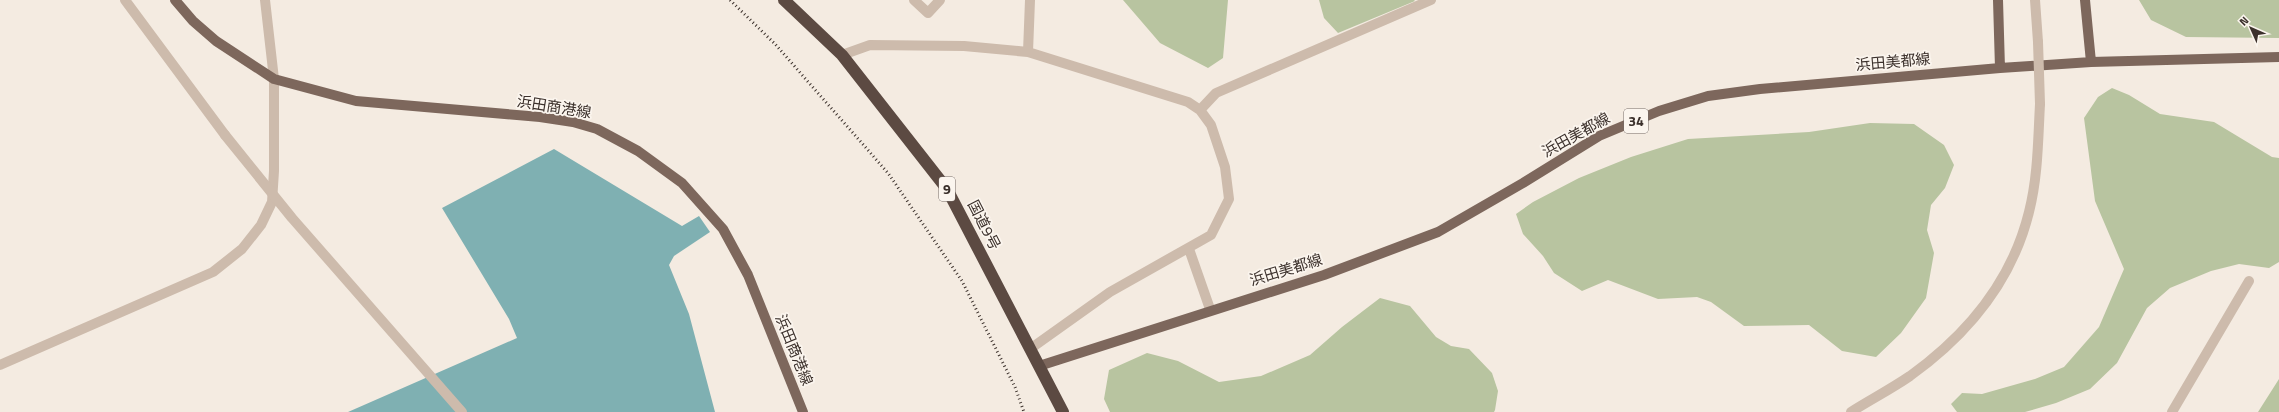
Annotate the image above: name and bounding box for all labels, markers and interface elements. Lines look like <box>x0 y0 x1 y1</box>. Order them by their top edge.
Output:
north arrow <box>2231 8 2271 48</box>
text: N <box>2236 13 2252 29</box>
street label: 浜田美都線 <box>1855 47 1931 76</box>
street label: 浜田商港線 <box>515 89 593 124</box>
street label: 浜田美都線 <box>1537 106 1614 163</box>
road number: 34 <box>1624 109 1648 133</box>
road number: 9 <box>939 177 955 201</box>
street label: 国道9号 <box>962 196 1007 254</box>
street label: 浜田美都線 <box>1247 248 1325 291</box>
street label: 浜田商港線 <box>770 311 819 389</box>

